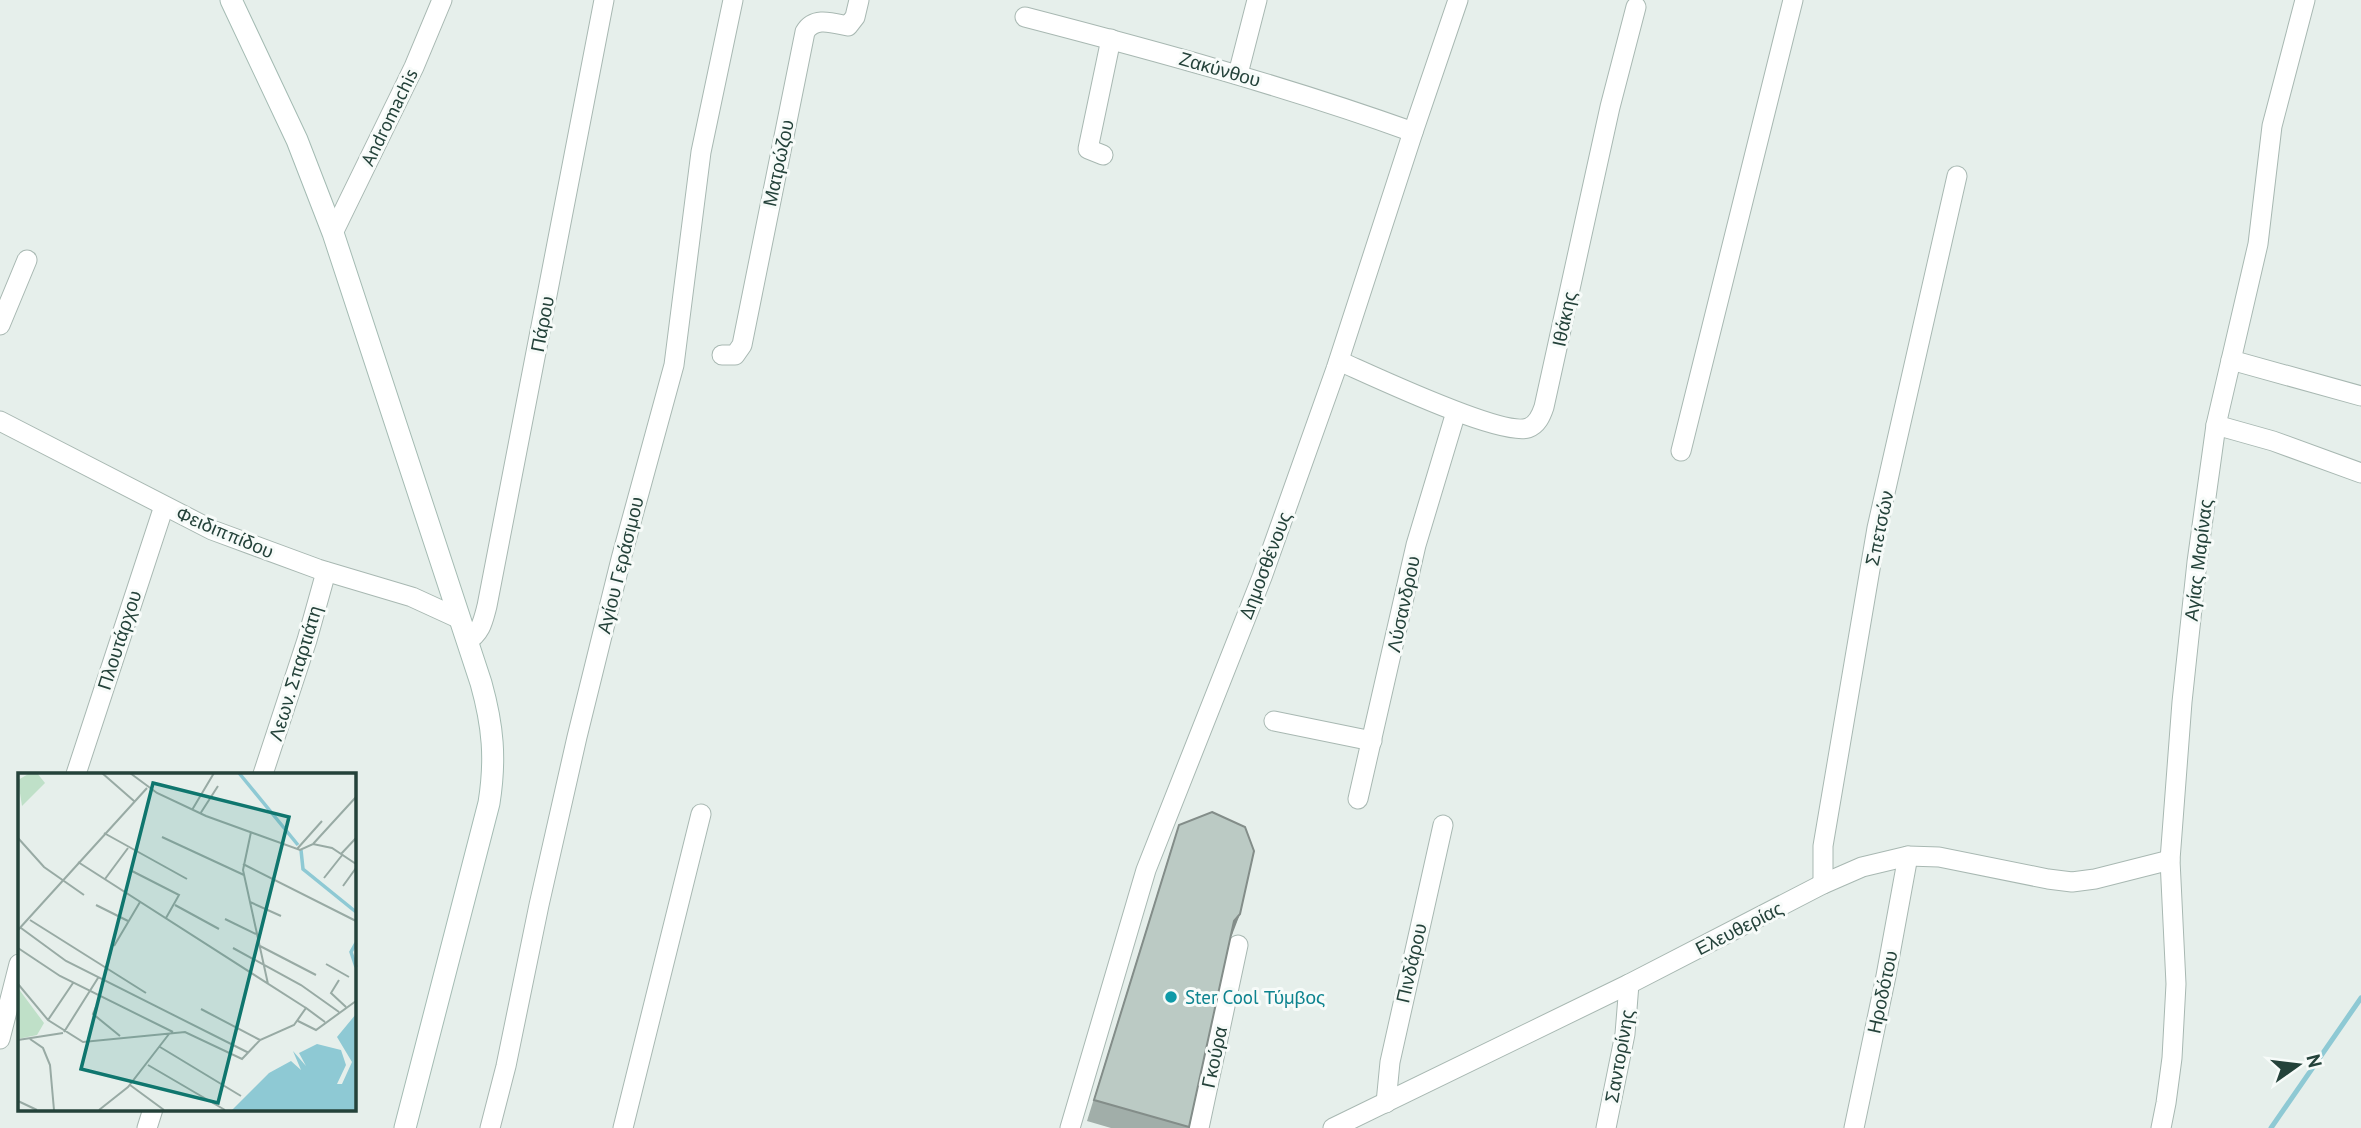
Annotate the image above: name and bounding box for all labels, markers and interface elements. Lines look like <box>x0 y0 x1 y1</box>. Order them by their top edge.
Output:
street label: Ζακύνθου <box>1177 46 1263 92</box>
street label: Andromachis <box>355 64 423 170</box>
street label: Ματρώζου <box>757 117 799 209</box>
street label: Ιθάκης <box>1546 289 1582 349</box>
street label: Πάρου <box>525 294 559 354</box>
street label: Σπετσών <box>1859 488 1899 568</box>
street label: Αγίου Γεράσιμου <box>591 494 649 636</box>
street label: Αγίας Μαρίνας <box>2179 498 2217 622</box>
street label: Φειδιππίδου <box>173 501 277 563</box>
street label: Δημοσθένους <box>1234 508 1296 622</box>
street label: Λύσανδρου <box>1381 554 1425 654</box>
street label: Πλουτάρχου <box>92 587 146 693</box>
street label: Λεων. Σπαρτιάτη <box>263 603 327 743</box>
inset map <box>18 773 355 1110</box>
street label: Ελευθερίας <box>1691 896 1787 960</box>
street label: Πινδάρου <box>1390 921 1432 1005</box>
street label: Ηροδότου <box>1862 948 1902 1036</box>
place label: Ster Cool Τύμβος <box>1185 985 1325 1009</box>
marker: Ster Cool Τύμβος <box>1163 989 1179 1005</box>
street label: Σαντορίνης <box>1599 1007 1639 1105</box>
street label: Γκούρα <box>1196 1024 1232 1090</box>
north arrow <box>2263 1030 2333 1100</box>
text: N <box>2301 1052 2328 1070</box>

